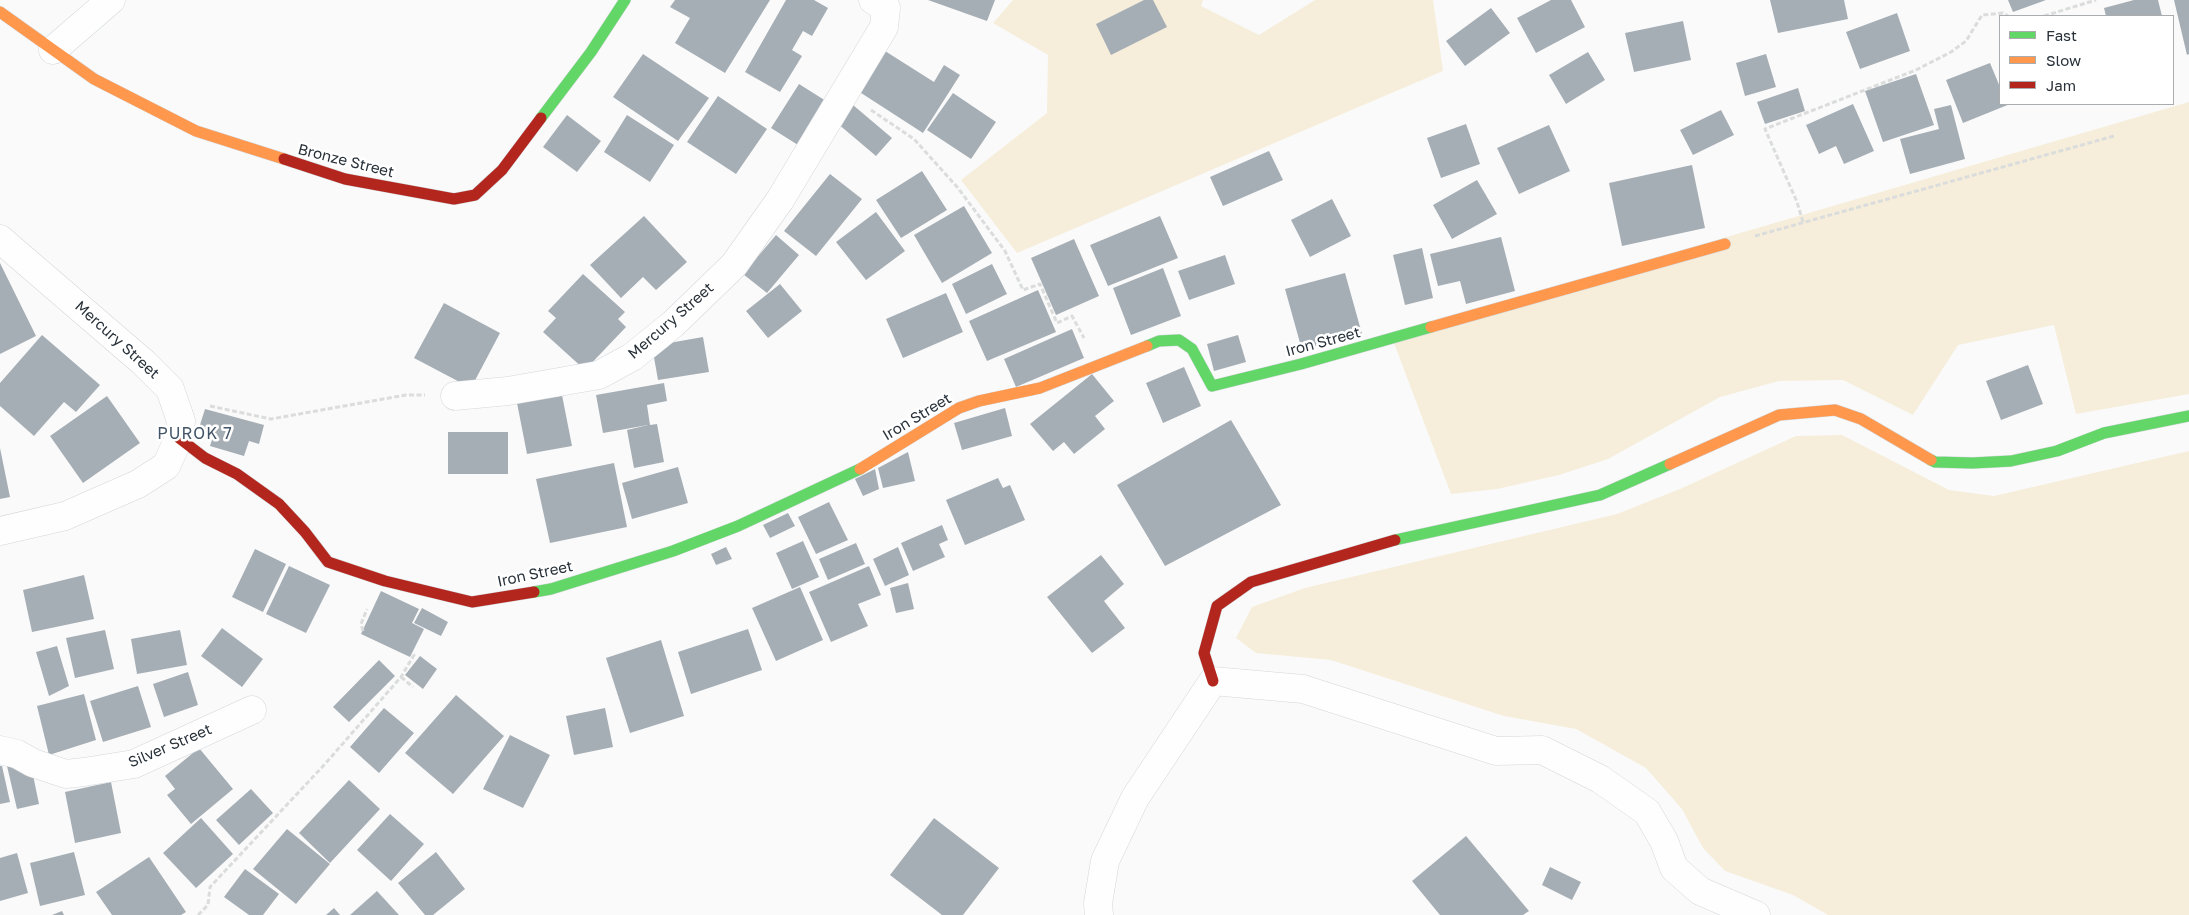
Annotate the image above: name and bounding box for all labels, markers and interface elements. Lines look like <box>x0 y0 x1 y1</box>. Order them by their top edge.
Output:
legend <box>1999 15 2174 105</box>
text: Fast <box>2046 26 2077 44</box>
text: Slow <box>2046 51 2081 69</box>
text: Jam <box>2046 76 2076 94</box>
street label: Bronze Street <box>296 140 396 182</box>
street label: Mercury Street <box>625 279 717 363</box>
street label: Mercury Street <box>71 297 163 383</box>
street label: Iron Street <box>1284 323 1362 361</box>
street label: Iron Street <box>879 390 955 444</box>
district label: PUROK 7 <box>156 424 234 444</box>
street label: Iron Street <box>496 557 574 591</box>
street label: Silver Street <box>126 720 214 772</box>

